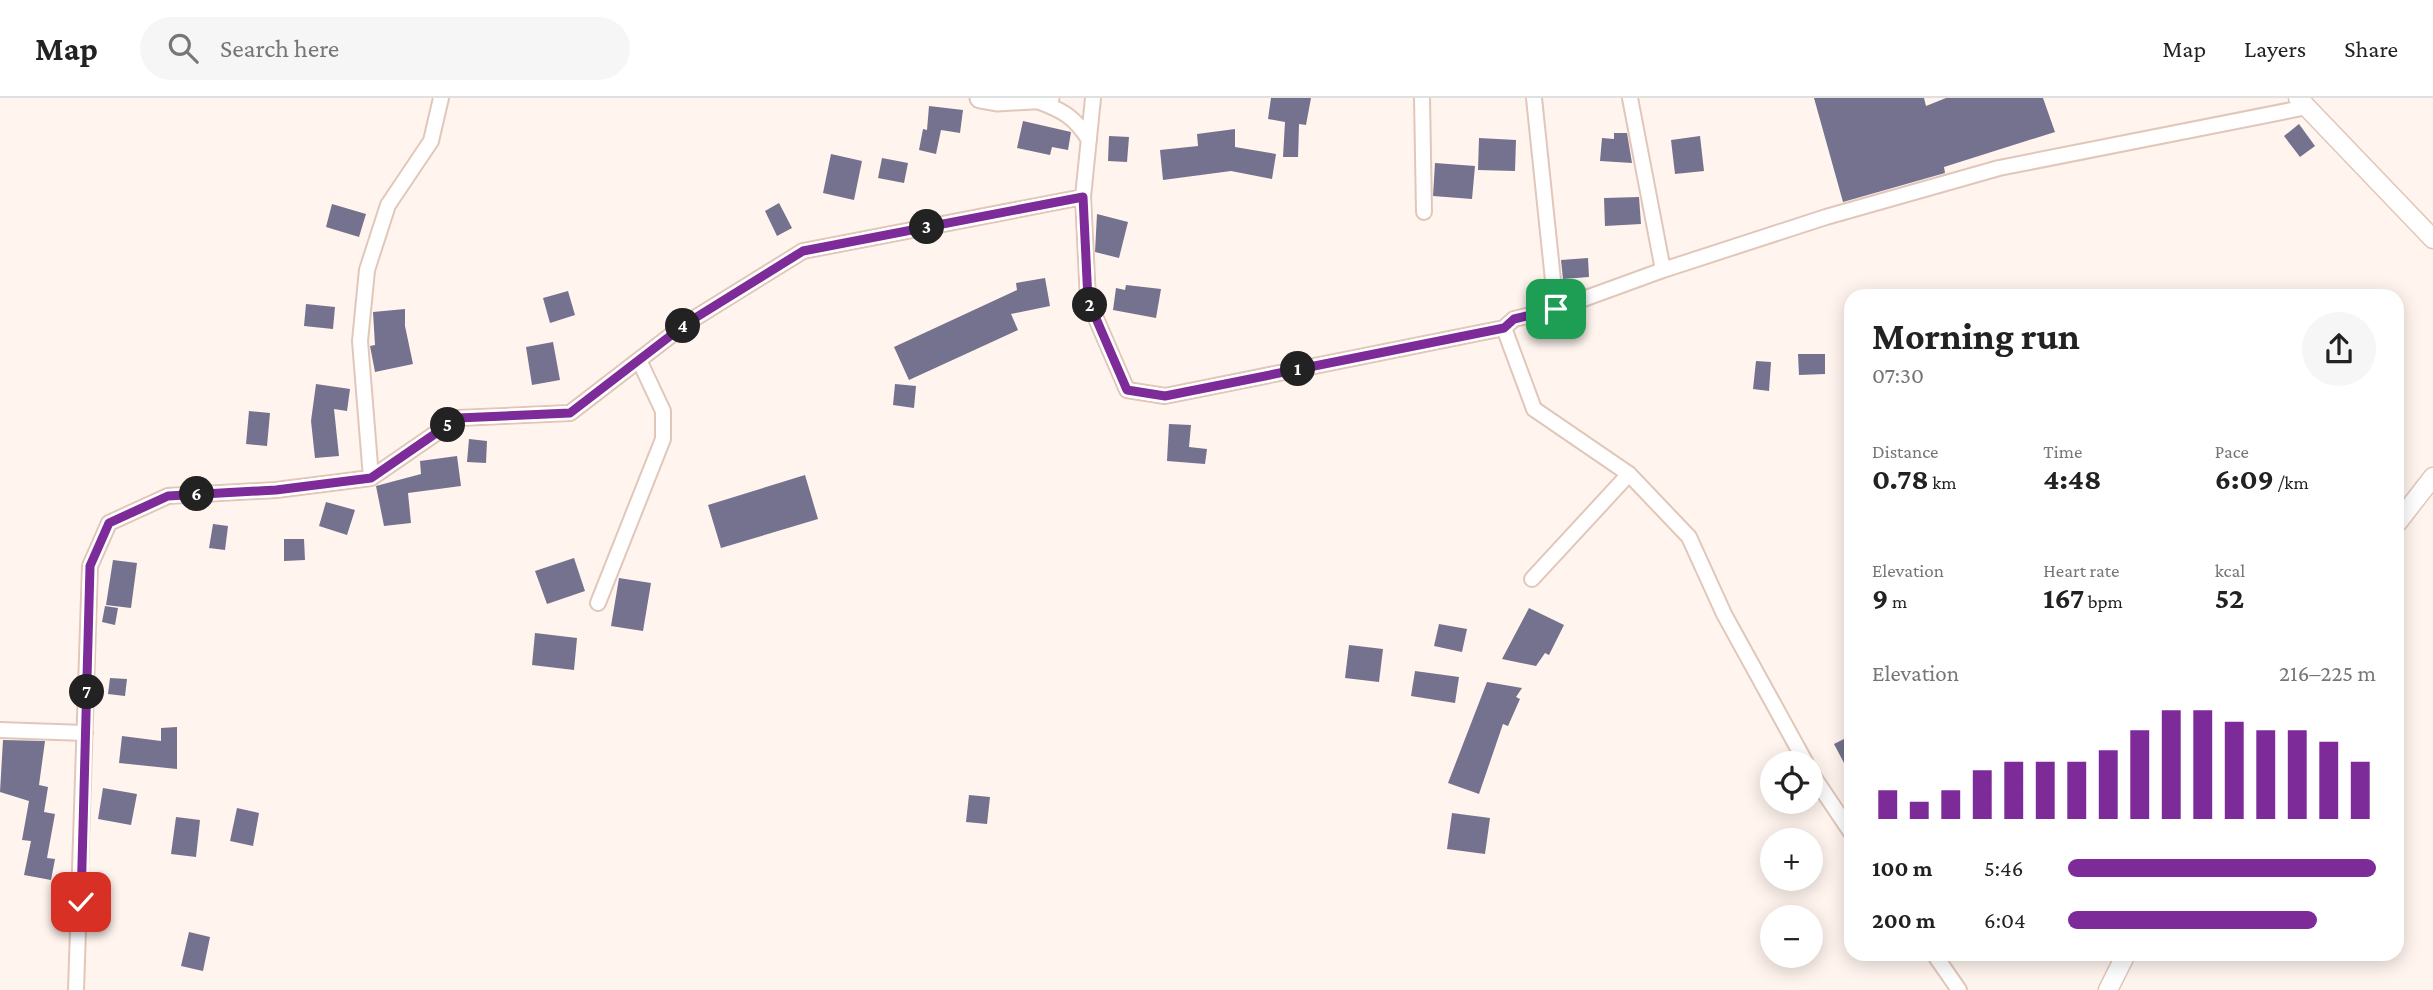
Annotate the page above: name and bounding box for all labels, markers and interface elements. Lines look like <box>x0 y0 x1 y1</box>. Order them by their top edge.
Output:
search box <box>140 17 630 80</box>
icon: search <box>164 29 202 67</box>
text: Map <box>35 30 98 67</box>
text: Search here <box>220 34 339 63</box>
text: Map <box>2162 35 2206 62</box>
text: Layers <box>2244 35 2306 62</box>
text: Share <box>2344 35 2398 62</box>
pin: 3 <box>909 209 944 244</box>
text: 3 <box>922 216 931 237</box>
pin <box>1526 279 1586 339</box>
pin: 2 <box>1072 288 1108 322</box>
icon: arrive <box>1537 290 1575 328</box>
text: 2 <box>1085 294 1094 315</box>
pin: 4 <box>666 308 700 344</box>
button: share <box>2302 312 2376 386</box>
text: 4 <box>677 315 688 336</box>
text: Morning run <box>1872 315 2080 357</box>
pin: 1 <box>1280 352 1316 386</box>
text: 1 <box>1294 358 1301 379</box>
text: 07:30 <box>1872 362 1924 388</box>
pin: 5 <box>430 408 466 442</box>
text: 5 <box>443 414 452 435</box>
text: Distance <box>1872 441 1938 462</box>
text: Time <box>2043 441 2082 462</box>
text: Pace <box>2215 441 2249 462</box>
text: 0.78 <box>1872 462 1929 495</box>
text: 4:48 <box>2043 462 2101 495</box>
text: 6:09 <box>2215 462 2274 495</box>
text: km <box>1929 472 1957 493</box>
text: /km <box>2274 472 2309 493</box>
pin: 6 <box>180 476 214 512</box>
text: 6 <box>191 483 202 504</box>
text: Elevation <box>1872 560 1944 581</box>
text: Heart rate <box>2043 560 2119 581</box>
text: kcal <box>2215 560 2245 581</box>
text: 9 <box>1872 581 1888 614</box>
text: 167 <box>2043 581 2084 614</box>
text: 52 <box>2215 581 2244 614</box>
text: m <box>1888 591 1907 612</box>
text: bpm <box>2084 591 2123 612</box>
text: Elevation <box>1872 660 1959 686</box>
text: 216–225 m <box>2279 660 2376 686</box>
pin: 7 <box>70 674 104 710</box>
text: 7 <box>82 681 91 702</box>
map controls <box>1760 751 1823 968</box>
button: locate <box>1760 751 1823 814</box>
button: + <box>1760 828 1823 891</box>
text: 100 m <box>1872 855 1932 881</box>
text: 5:46 <box>1984 855 2024 881</box>
pin <box>51 872 111 932</box>
icon: check <box>62 883 100 921</box>
button: − <box>1760 905 1823 968</box>
text: 200 m <box>1872 907 1936 933</box>
text: 6:04 <box>1984 907 2026 933</box>

